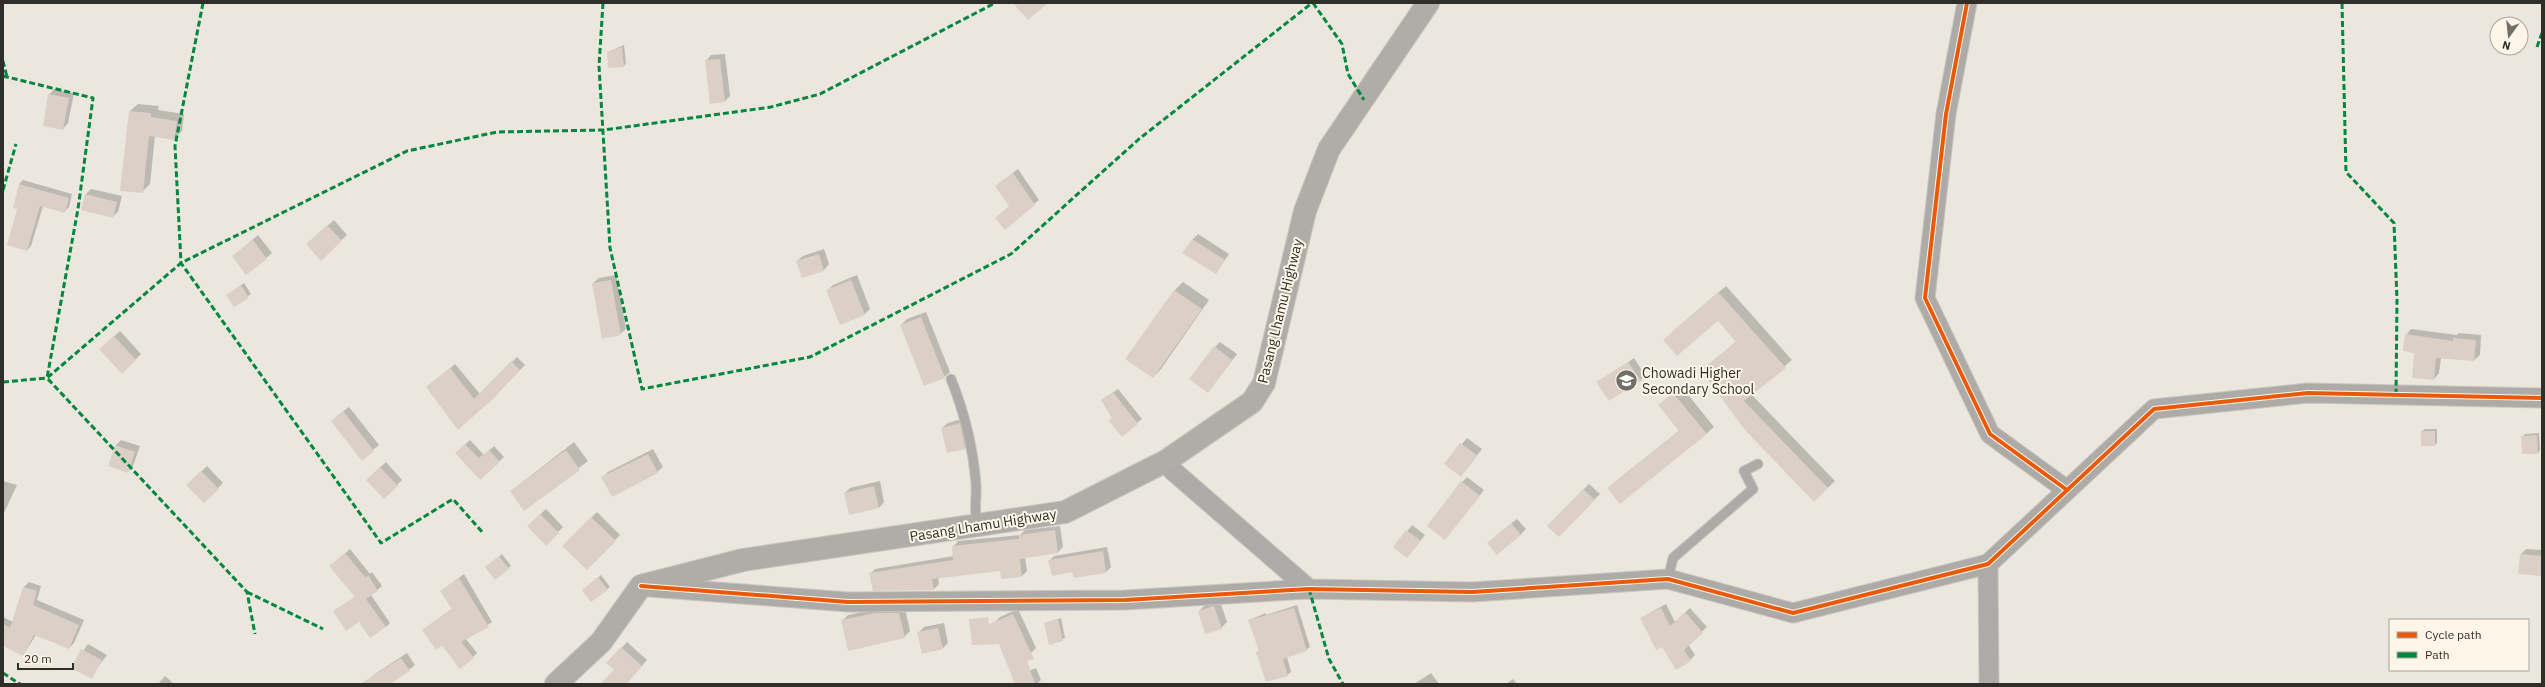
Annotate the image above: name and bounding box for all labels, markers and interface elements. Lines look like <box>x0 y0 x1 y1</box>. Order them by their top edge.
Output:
north arrow <box>2489 16 2529 56</box>
text: N <box>2501 38 2512 53</box>
street label: Pasang Lhamu Highway <box>1253 237 1307 385</box>
place label: Chowadi Higher Secondary School <box>1642 364 1755 398</box>
school or university icon: Chowadi Higher Secondary School <box>1614 368 1640 394</box>
street label: Pasang Lhamu Highway <box>908 505 1058 545</box>
legend <box>2389 619 2529 671</box>
text: Cycle path <box>2425 627 2482 642</box>
scale bar <box>18 645 73 671</box>
text: Path <box>2425 647 2450 662</box>
text: 20 m <box>24 651 52 666</box>

